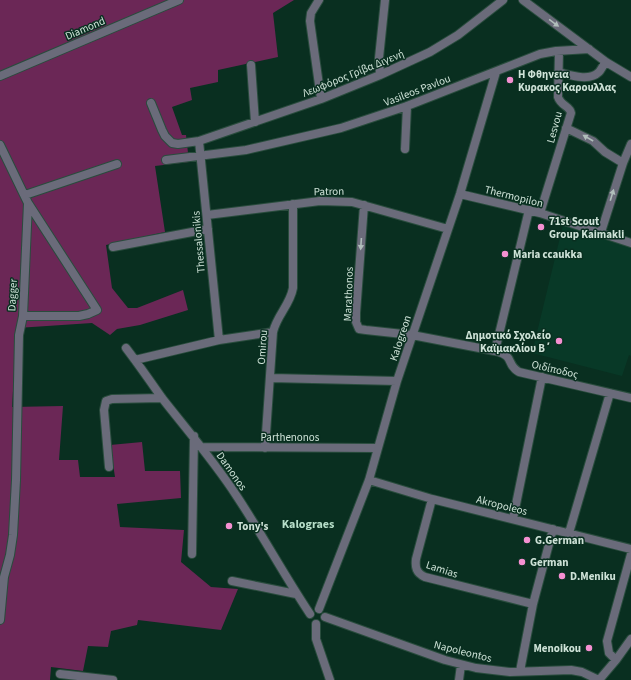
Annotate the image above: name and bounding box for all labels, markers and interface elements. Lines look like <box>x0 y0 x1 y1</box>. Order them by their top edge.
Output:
street label: Diamond <box>63 13 108 44</box>
one-way arrow <box>549 19 560 27</box>
street label: Λεωφόρος Γρίβα Διγενή <box>300 46 406 101</box>
place label: Η Φθηνεια Κυρακος Καρουλλας <box>518 67 616 95</box>
street label: Vasileos Pavlou <box>382 71 453 110</box>
marker: Η Φθηνεια Κυρακος Καρουλλας <box>505 75 515 85</box>
street label: Lesvou <box>543 110 566 145</box>
one-way arrow <box>582 135 593 142</box>
street label: Thermopilon <box>483 182 545 211</box>
street label: Patron <box>314 184 344 199</box>
one-way arrow <box>609 189 615 201</box>
street label: Thessalonikis <box>188 210 209 274</box>
place label: 71st Scout Group Kaimakli <box>549 214 624 242</box>
marker: 71st Scout Group Kaimakli <box>536 222 546 232</box>
one-way arrow <box>357 238 364 250</box>
place label: Maria ccaukka <box>513 247 582 262</box>
marker: Maria ccaukka <box>500 249 510 259</box>
street label: Marathonos <box>340 266 357 322</box>
street label: Dagger <box>4 278 21 312</box>
street label: Kalogreon <box>386 313 415 363</box>
place label: Δημοτικό Σχολείο Καϊμακλίου Β΄ <box>466 328 551 356</box>
street label: Omirou <box>254 329 271 365</box>
marker: Δημοτικό Σχολείο Καϊμακλίου Β΄ <box>554 336 564 346</box>
street label: Οιδίποδος <box>530 357 580 382</box>
street label: Parthenonos <box>261 430 320 445</box>
street label: Damonos <box>213 449 251 494</box>
street label: Akropoleos <box>475 492 529 519</box>
district label: Kalograes <box>282 516 334 533</box>
place label: Tony's <box>237 519 268 534</box>
marker: Tony's <box>224 521 234 531</box>
place label: G.German <box>535 533 584 548</box>
marker: G.German <box>522 535 532 545</box>
place label: German <box>530 555 569 570</box>
street label: Lamias <box>424 557 460 582</box>
marker: German <box>517 557 527 567</box>
place label: D.Meniku <box>570 569 616 584</box>
marker: D.Meniku <box>557 571 567 581</box>
street label: Napoleontos <box>432 637 494 666</box>
place label: Menoikou <box>533 641 581 656</box>
marker: Menoikou <box>584 643 594 653</box>

